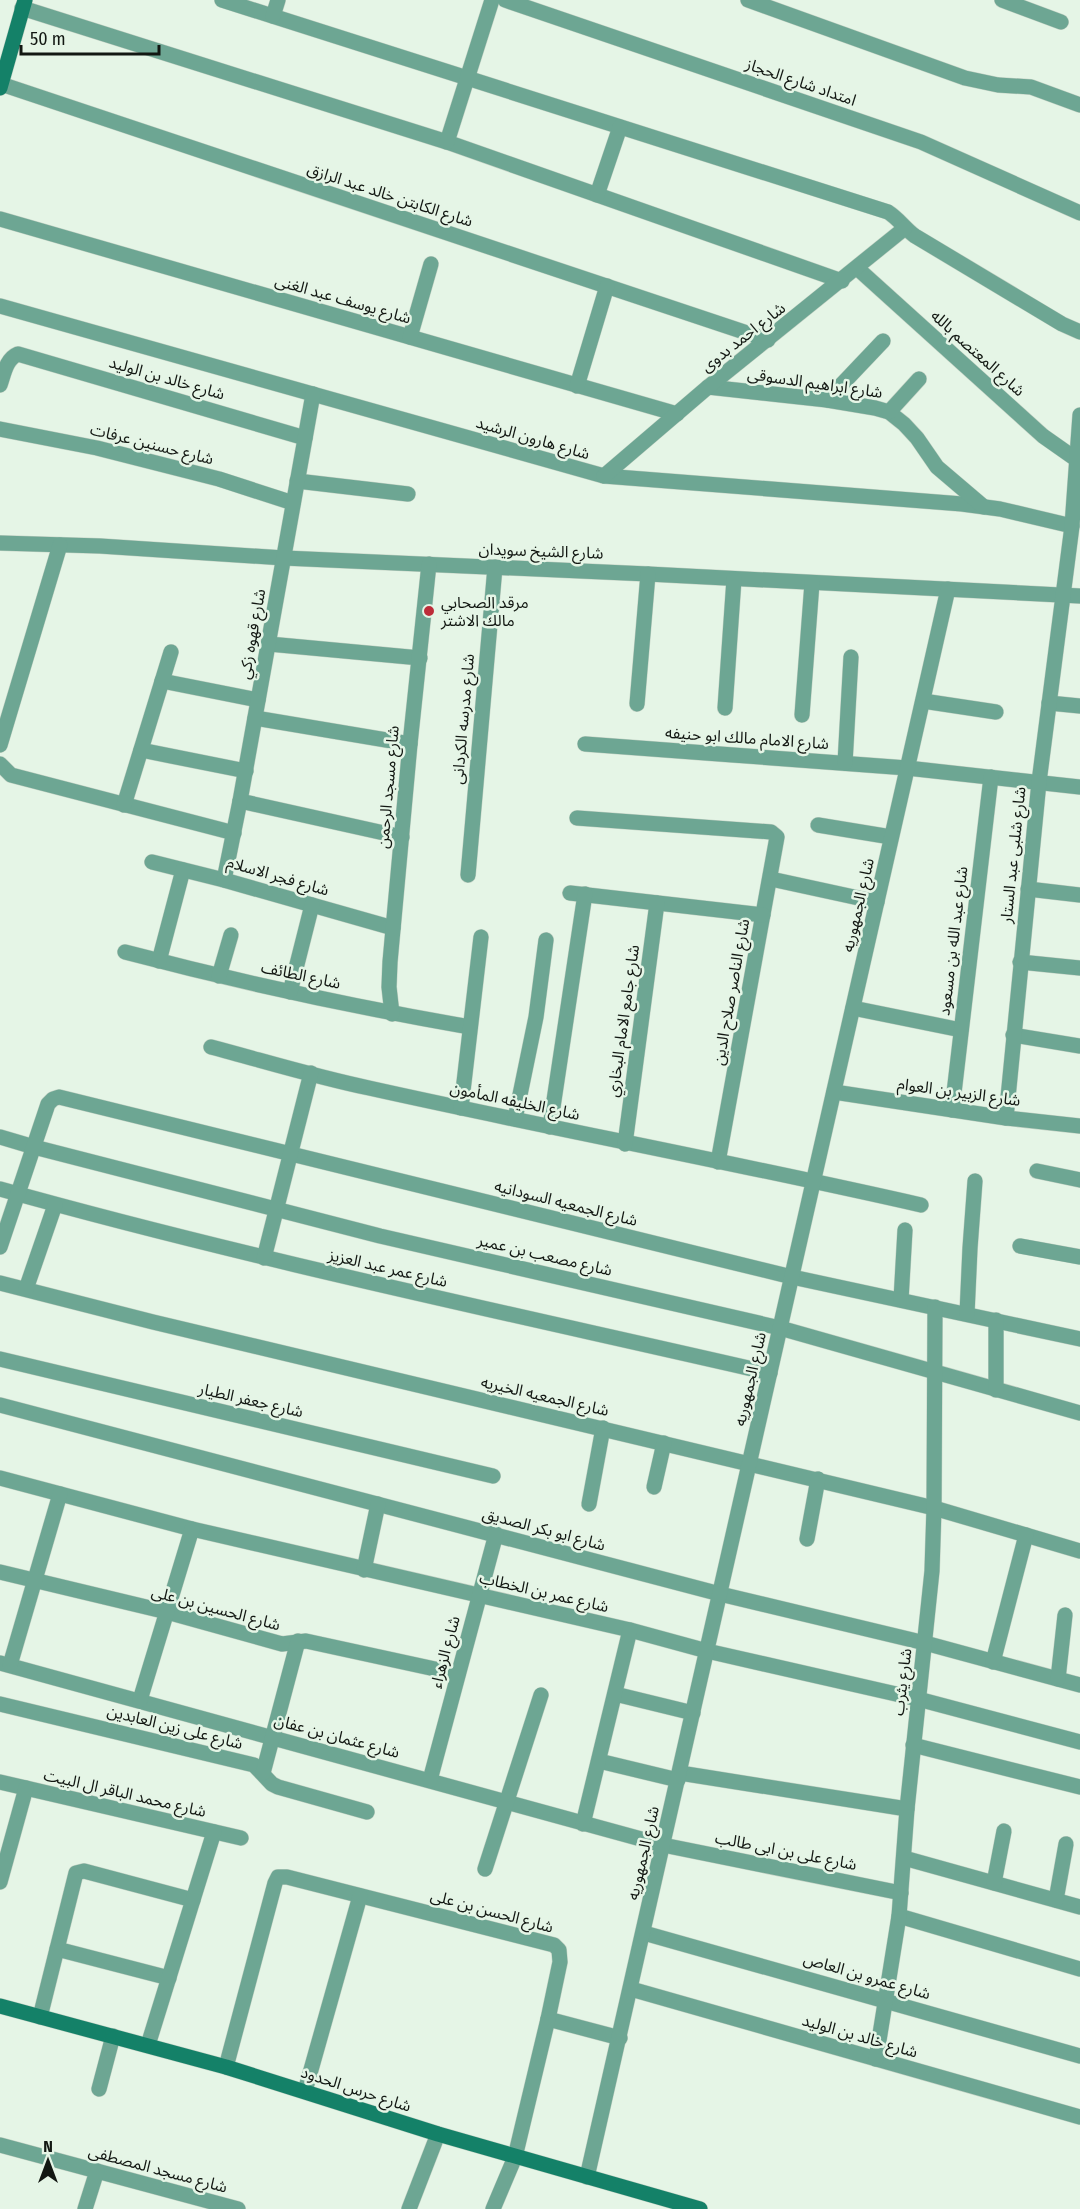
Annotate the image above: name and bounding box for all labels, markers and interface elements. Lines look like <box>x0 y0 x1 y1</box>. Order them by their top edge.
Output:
scale bar <box>21 18 159 56</box>
text: 50 m <box>30 28 66 50</box>
street label: امتداد شارع الحجاز <box>741 54 859 113</box>
street label: شارع الكابتن خالد عبد الرازق <box>304 159 475 234</box>
street label: شارع يوسف عبد الغنى <box>272 271 413 330</box>
street label: شارع احمد بدوى <box>697 298 791 378</box>
street label: شارع المعتصم بالله <box>925 306 1029 402</box>
street label: شارع خالد بن الوليد <box>106 352 227 406</box>
street label: شارع ابراهيم الدسوقى <box>746 364 884 405</box>
street label: شارع هارون الرشيد <box>473 413 592 466</box>
street label: شارع حسنين عرفات <box>88 419 216 471</box>
street label: شارع الشيخ سويدان <box>478 539 604 566</box>
street label: شارع قهوه زكي <box>235 587 272 681</box>
place label: مرقد الصحابي مالك الاشتر <box>440 593 529 630</box>
marker: مرقد الصحابي مالك الاشتر <box>422 604 436 618</box>
street label: شارع مدرسه الكردانى <box>448 653 481 785</box>
street label: شارع الامام مالك ابو حنيفه <box>664 723 830 756</box>
street label: شارع مسجد الرحمن <box>373 725 406 850</box>
street label: شارع شلبى عبد الستار <box>996 786 1033 926</box>
street label: شارع فجر الاسلام <box>224 852 331 903</box>
street label: شارع الجمهوريه <box>838 856 881 955</box>
street label: شارع عبد الله بن مسعود <box>934 865 975 1017</box>
street label: شارع الناصر صلاح الدين <box>709 917 756 1067</box>
street label: شارع جامع الامام البخاري <box>603 944 646 1099</box>
street label: شارع الطائف <box>259 957 342 996</box>
street label: شارع الزبير بن العوام <box>896 1074 1022 1113</box>
street label: شارع الخليفه المأمون <box>448 1078 582 1127</box>
street label: شارع الجمعيه السودانيه <box>492 1176 640 1233</box>
street label: شارع مصعب بن عمير <box>474 1230 614 1283</box>
street label: شارع عمر عبد العزيز <box>325 1245 449 1294</box>
street label: شارع الجمهوريه <box>730 1330 773 1429</box>
street label: شارع الجمعيه الخيريه <box>478 1372 611 1423</box>
street label: شارع جعفر الطيار <box>195 1379 305 1424</box>
street label: شارع ابو بكر الصديق <box>480 1503 607 1557</box>
street label: شارع عمر بن الخطاب <box>477 1568 611 1619</box>
street label: شارع الحسين بن على <box>149 1582 282 1637</box>
street label: شارع الزهراء <box>426 1614 467 1691</box>
street label: شارع يثرب <box>888 1647 919 1717</box>
street label: شارع على زين العابدين <box>104 1701 245 1756</box>
street label: شارع عثمان بن عفان <box>272 1710 402 1765</box>
street label: شارع محمد الباقر ال البيت <box>41 1765 208 1824</box>
street label: شارع الجمهوريه <box>623 1804 666 1903</box>
street label: شارع على بن ابى طالب <box>713 1828 858 1877</box>
street label: شارع الحسن بن على <box>428 1885 556 1939</box>
street label: شارع عمرو بن العاص <box>801 1949 933 2006</box>
street label: شارع خالد بن الوليد <box>799 2010 920 2064</box>
street label: شارع حرس الحدود <box>298 2062 414 2119</box>
north arrow <box>18 2131 78 2191</box>
text: N <box>43 2137 53 2156</box>
street label: شارع مسجد المصطفى <box>86 2141 229 2200</box>

